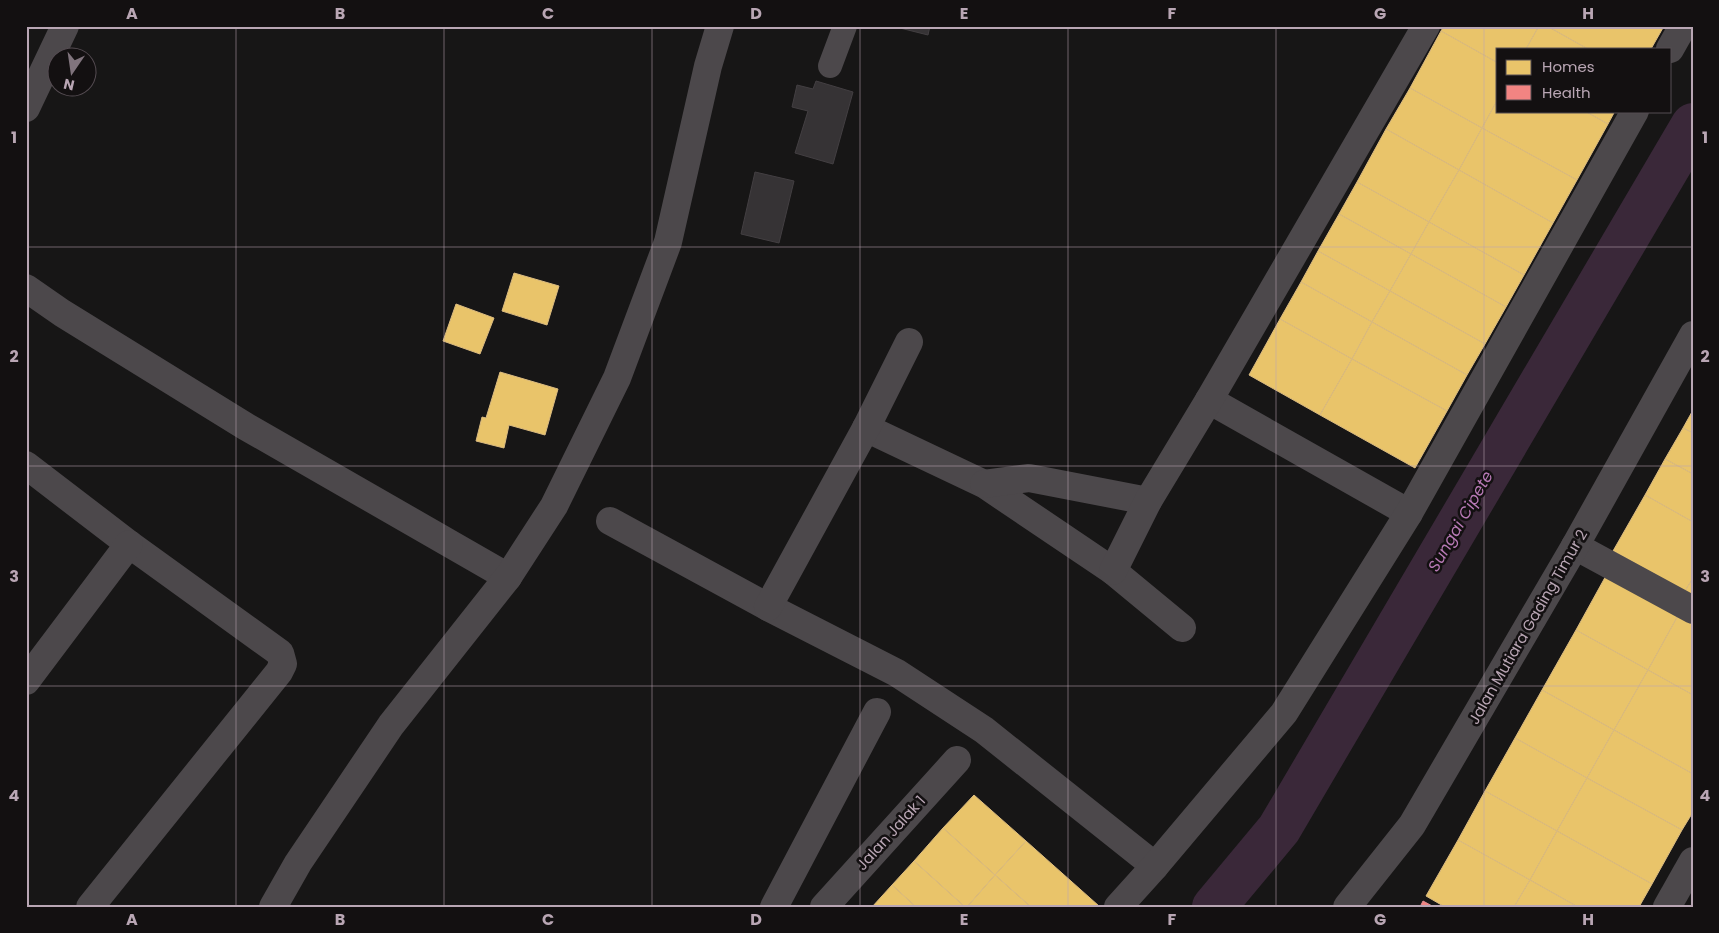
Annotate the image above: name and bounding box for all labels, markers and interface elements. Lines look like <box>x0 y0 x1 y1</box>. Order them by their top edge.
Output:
text: A <box>126 2 138 25</box>
text: B <box>335 2 345 25</box>
text: C <box>542 2 554 25</box>
text: D <box>750 2 762 25</box>
text: E <box>960 2 968 25</box>
text: F <box>1168 2 1177 25</box>
text: G <box>1374 2 1386 25</box>
text: H <box>1582 2 1594 25</box>
north arrow <box>48 48 98 98</box>
legend <box>1496 48 1672 112</box>
text: Homes <box>1542 56 1595 77</box>
text: N <box>62 74 76 96</box>
text: Health <box>1542 82 1591 103</box>
text: 1 <box>11 126 17 149</box>
text: 1 <box>1702 126 1708 149</box>
text: 2 <box>9 345 19 368</box>
text: 2 <box>1700 345 1710 368</box>
water label: Sungai Cipete <box>1422 467 1499 576</box>
street label: Jalan Mutiara Gading Timur 2 <box>1463 526 1592 728</box>
text: 3 <box>9 565 19 588</box>
text: 3 <box>1700 565 1710 588</box>
text: 4 <box>9 784 20 807</box>
text: 4 <box>1700 784 1711 807</box>
street label: Jalan Jalak 1 <box>851 791 930 875</box>
text: A <box>126 908 138 931</box>
text: B <box>335 908 345 931</box>
text: C <box>542 908 554 931</box>
text: D <box>750 908 762 931</box>
text: E <box>960 908 968 931</box>
text: F <box>1168 908 1177 931</box>
text: G <box>1374 908 1386 931</box>
text: H <box>1582 908 1594 931</box>

